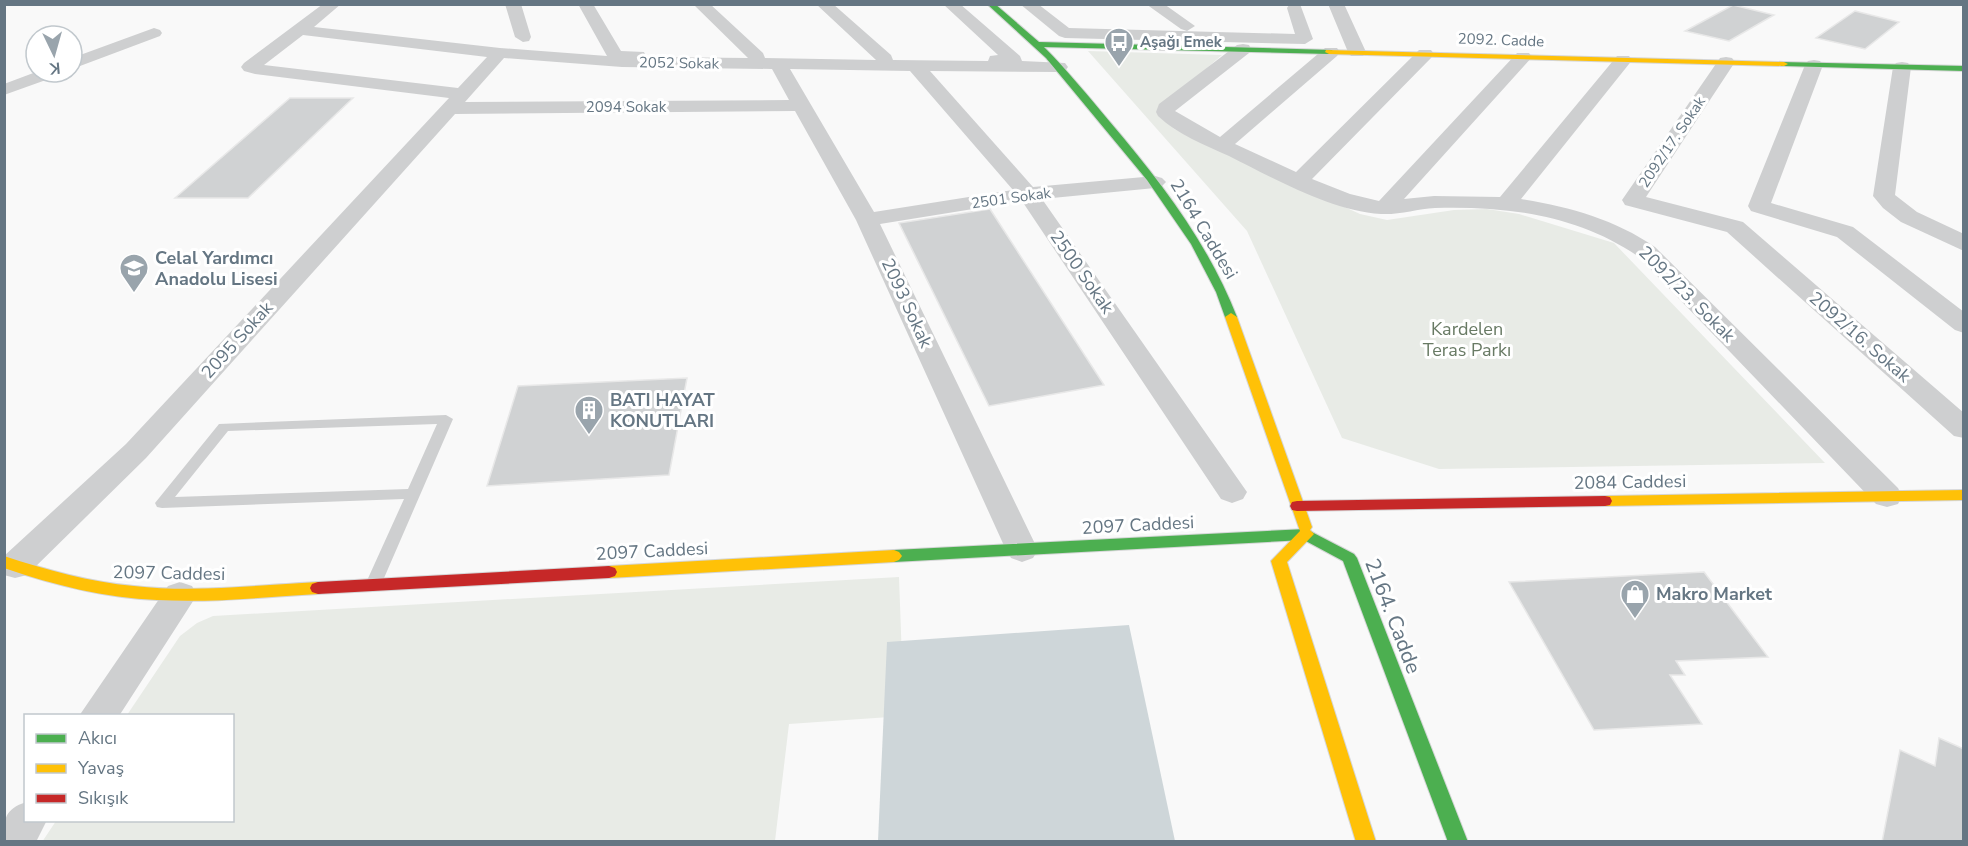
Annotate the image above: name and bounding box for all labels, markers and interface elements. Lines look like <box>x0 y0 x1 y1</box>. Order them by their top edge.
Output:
north arrow <box>24 24 84 84</box>
bus stop icon: Aşağı Emek <box>1103 26 1135 68</box>
street label: 2092. Cadde <box>1457 28 1545 52</box>
place label: Aşağı Emek <box>1140 32 1223 52</box>
street label: 2052 Sokak <box>639 52 720 74</box>
text: K <box>48 57 61 79</box>
street label: 2092/17. Sokak <box>1634 92 1710 192</box>
street label: 2094 Sokak <box>586 97 667 117</box>
street label: 2164 Caddesi <box>1165 175 1243 283</box>
street label: 2501 Sokak <box>970 182 1053 213</box>
street label: 2500 Sokak <box>1045 226 1120 319</box>
street label: 2092/23. Sokak <box>1634 241 1741 348</box>
place label: Celal Yardımcı Anadolu Lisesi <box>155 246 278 291</box>
school or university icon: Celal Yardımcı Anadolu Lisesi <box>118 252 150 294</box>
street label: 2093 Sokak <box>876 254 939 353</box>
street label: 2092/16. Sokak <box>1804 286 1917 388</box>
street label: 2095 Sokak <box>196 295 279 384</box>
park label: Kardelen Teras Parkı <box>1423 317 1511 362</box>
place label: BATI HAYAT KONUTLARI <box>610 388 715 433</box>
building icon: BATI HAYAT KONUTLARI <box>573 394 605 436</box>
street label: 2084 Caddesi <box>1574 469 1686 495</box>
street label: 2097 Caddesi <box>1081 510 1195 540</box>
street label: 2097 Caddesi <box>595 536 709 566</box>
street label: 2164. Cadde <box>1358 554 1428 678</box>
street label: 2097 Caddesi <box>113 560 225 586</box>
shop icon: Makro Market <box>1619 578 1651 620</box>
place label: Makro Market <box>1656 582 1772 606</box>
legend <box>24 714 234 822</box>
text: Akıcı <box>78 726 117 750</box>
text: Yavaş <box>77 756 124 780</box>
text: Sıkışık <box>78 786 129 810</box>

